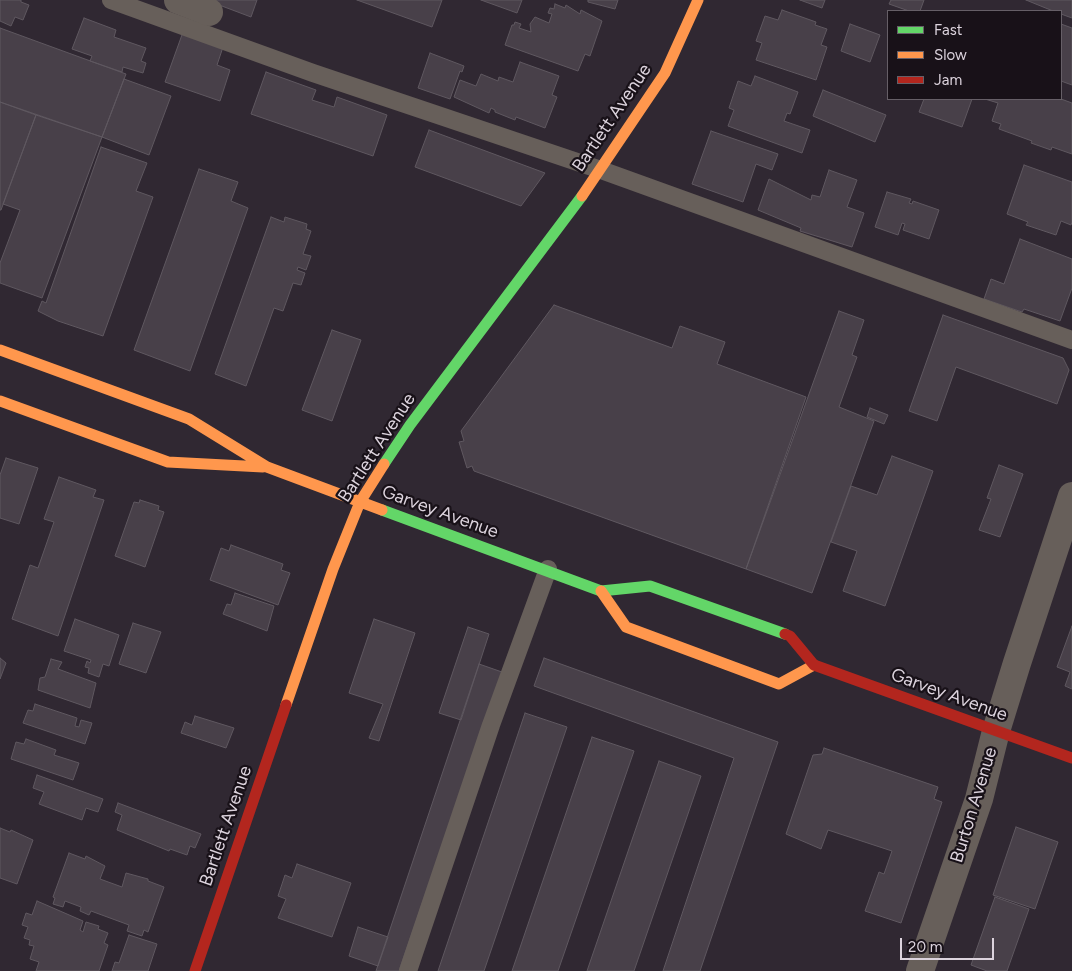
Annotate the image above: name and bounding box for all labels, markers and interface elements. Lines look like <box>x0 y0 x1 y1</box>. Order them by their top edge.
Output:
legend <box>887 10 1062 100</box>
text: Fast <box>934 21 962 39</box>
text: Slow <box>934 46 967 64</box>
street label: Bartlett Avenue <box>568 60 656 176</box>
text: Jam <box>934 71 962 89</box>
street label: Bartlett Avenue <box>334 389 420 507</box>
street label: Garvey Avenue <box>379 481 501 543</box>
street label: Garvey Avenue <box>888 664 1010 726</box>
street label: Burton Avenue <box>946 745 1002 865</box>
street label: Bartlett Avenue <box>195 763 257 889</box>
scale bar <box>902 928 996 960</box>
text: 20 m <box>908 938 942 956</box>

